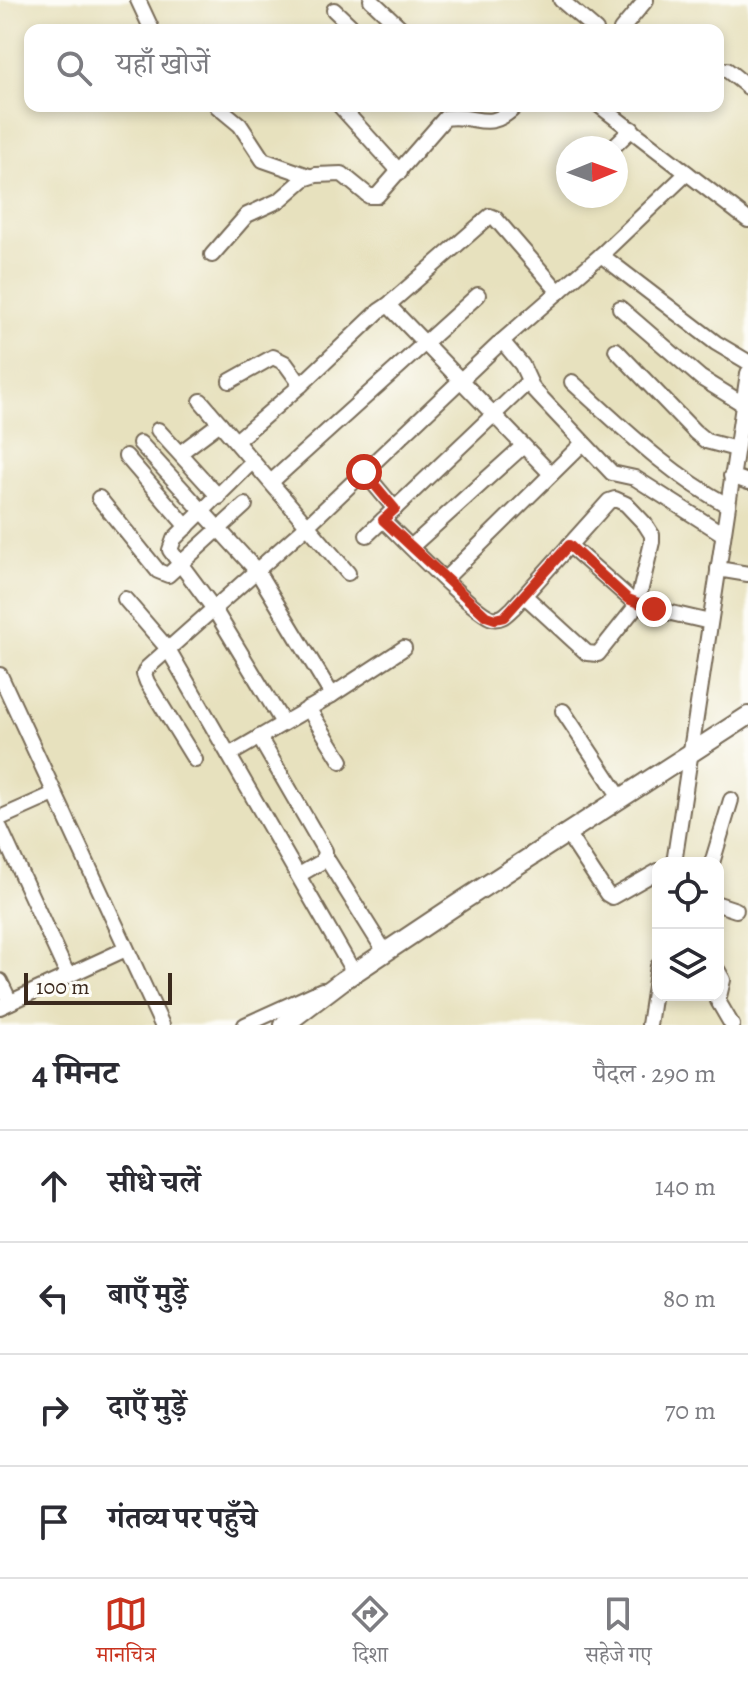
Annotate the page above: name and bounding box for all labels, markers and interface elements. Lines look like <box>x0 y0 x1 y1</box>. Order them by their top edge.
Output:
search box <box>24 24 724 112</box>
text: यहाँ खोजें <box>116 44 210 84</box>
icon: search <box>52 46 96 90</box>
north arrow <box>556 136 628 208</box>
route start <box>346 454 382 490</box>
route end <box>636 591 672 627</box>
map controls <box>652 857 724 1001</box>
button: locate <box>652 857 724 929</box>
button: layers <box>652 929 724 1001</box>
scale bar <box>24 969 172 1005</box>
text: 100 m <box>36 972 90 1002</box>
text: 4 मिनट <box>32 1049 118 1096</box>
text: पैदल · 290 m <box>593 1056 716 1091</box>
text: सीधे चलें <box>108 1162 200 1202</box>
icon: ahead <box>32 1164 76 1208</box>
text: 140 m <box>655 1169 716 1204</box>
text: बाएँ मुड़ें <box>108 1274 188 1314</box>
icon: left <box>32 1276 76 1320</box>
text: 80 m <box>663 1281 716 1316</box>
text: दाएँ मुड़ें <box>108 1386 187 1426</box>
icon: right <box>32 1388 76 1432</box>
text: 70 m <box>664 1393 716 1428</box>
text: गंतव्य पर पहुँचे <box>108 1498 257 1538</box>
icon: arrive <box>32 1500 76 1544</box>
tab: मानचित्र <box>96 1592 156 1676</box>
tab: दिशा <box>348 1592 392 1676</box>
tab: सहेजे गए <box>585 1592 652 1676</box>

